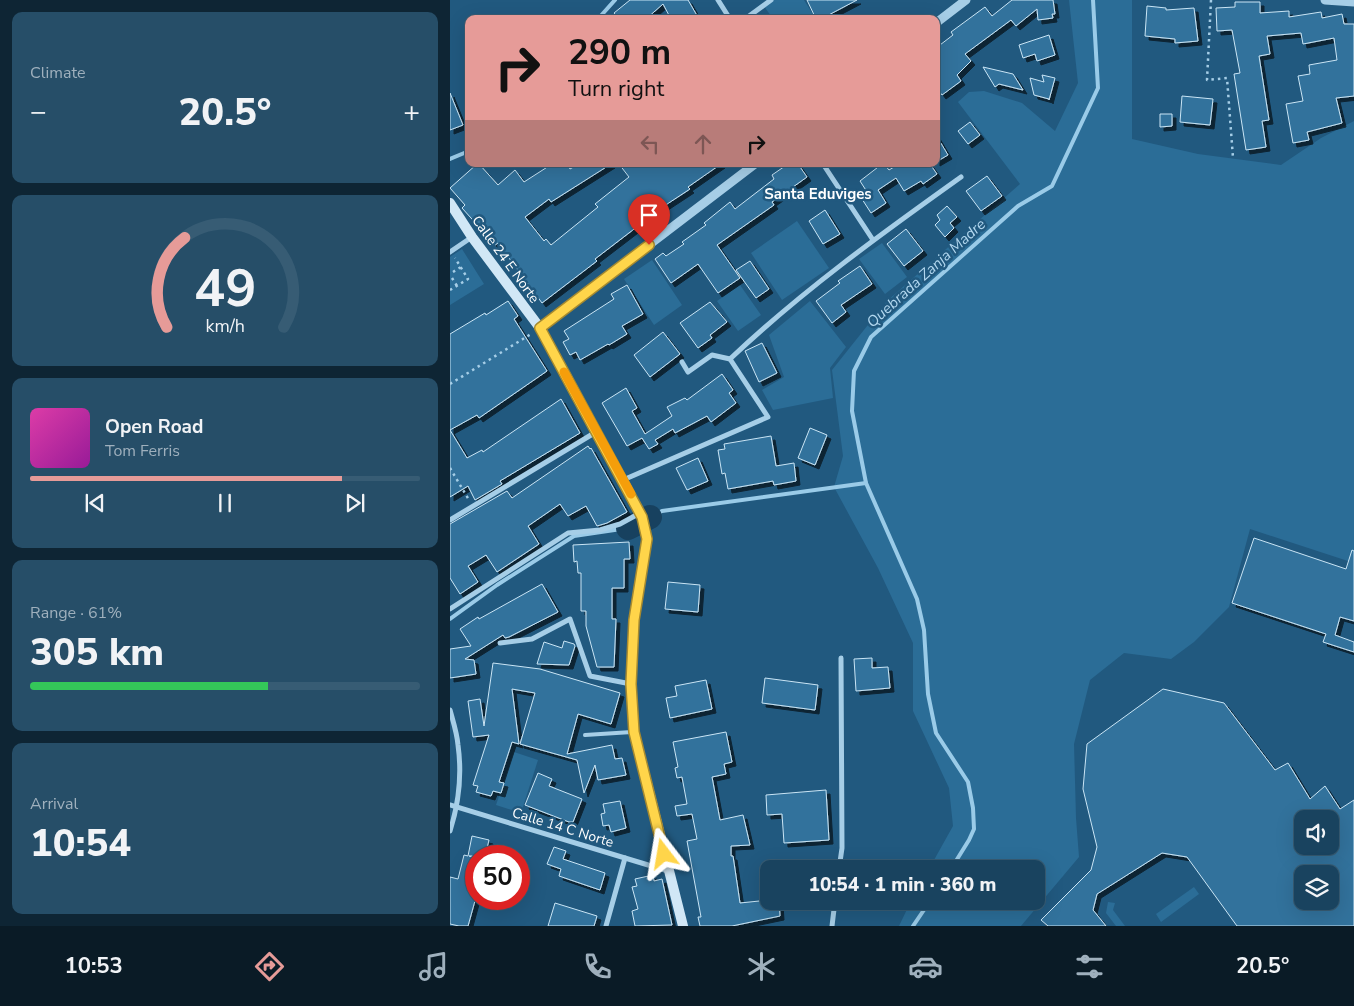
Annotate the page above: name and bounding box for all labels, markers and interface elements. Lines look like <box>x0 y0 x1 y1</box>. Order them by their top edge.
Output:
text: 290 m <box>568 29 671 76</box>
icon: right <box>485 35 550 100</box>
text: Climate <box>30 62 85 84</box>
text: Turn right <box>568 74 664 104</box>
text: 20.5° <box>179 87 271 138</box>
text: − <box>30 93 47 131</box>
text: + <box>403 93 420 131</box>
icon: left <box>636 130 664 158</box>
icon: ahead <box>689 130 717 158</box>
icon: right <box>742 130 770 158</box>
district label: Santa Eduviges <box>764 184 872 204</box>
pin <box>628 194 670 245</box>
icon: arrive <box>635 201 663 229</box>
street label: Calle 24 E Norte <box>467 212 544 307</box>
water label: Quebrada Zanja Madre <box>862 214 990 332</box>
text: 49 <box>194 253 256 324</box>
text: km/h <box>205 314 245 338</box>
text: Open Road <box>105 414 203 440</box>
text: Tom Ferris <box>105 440 180 462</box>
icon: previous <box>81 489 109 517</box>
icon: pause <box>211 489 239 517</box>
icon: next <box>341 489 369 517</box>
text: Range · 61% <box>30 602 122 624</box>
text: 305 km <box>30 627 164 678</box>
text: Arrival <box>30 793 78 815</box>
street label: Calle 14 C Norte <box>510 803 616 852</box>
map controls <box>1294 810 1339 910</box>
button: sound <box>1294 810 1339 855</box>
text: 10:54 <box>30 818 131 869</box>
position arrow <box>637 827 689 879</box>
speed limit sign: 50 <box>465 845 530 910</box>
button: layers <box>1294 865 1339 910</box>
text: 10:54 · 1 min · 360 m <box>809 872 996 898</box>
icon: directions <box>252 949 287 984</box>
icon: music <box>416 949 451 984</box>
icon: phone <box>580 949 615 984</box>
icon: climate <box>744 949 779 984</box>
icon: car <box>908 949 943 984</box>
icon: filters <box>1072 949 1107 984</box>
text: 10:53 <box>65 951 123 981</box>
text: 20.5° <box>1236 951 1289 981</box>

